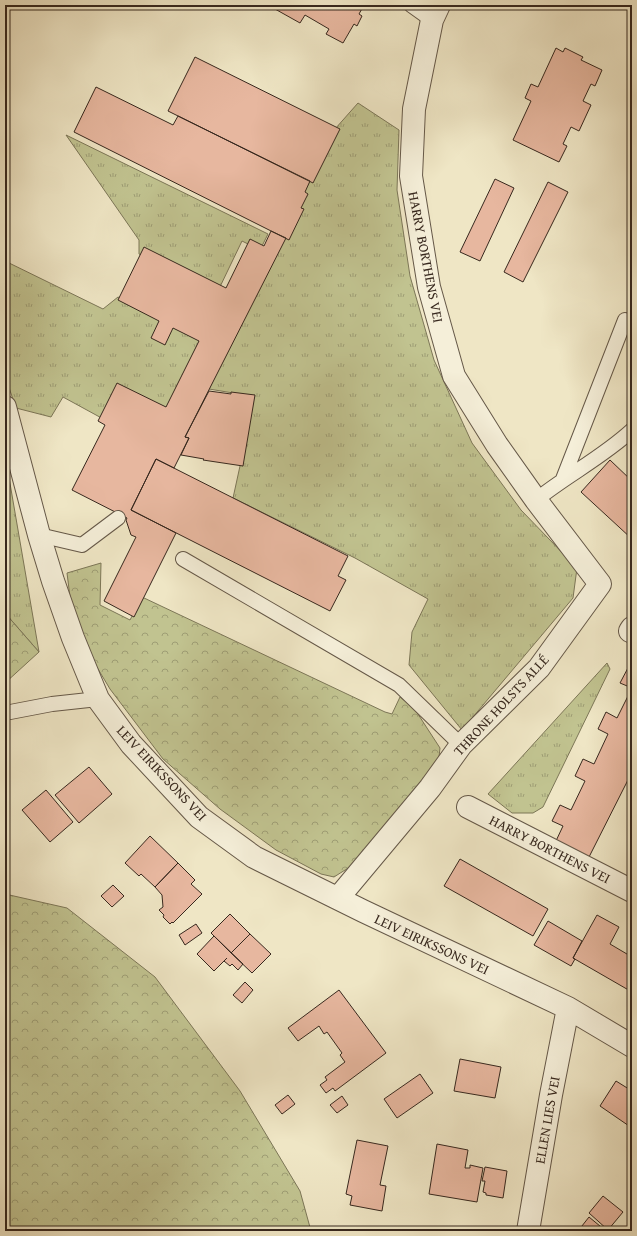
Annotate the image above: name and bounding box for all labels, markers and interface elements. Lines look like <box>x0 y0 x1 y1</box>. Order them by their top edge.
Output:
street label: HARRY BORTHENS VEI <box>403 190 449 324</box>
street label: THRONE HOLSTS ALLÉ <box>449 650 553 760</box>
street label: LEIV EIRIKSSONS VEI <box>112 721 212 825</box>
street label: HARRY BORTHENS VEI <box>486 810 614 888</box>
street label: LEIV EIRIKSSONS VEI <box>371 909 493 979</box>
street label: ELLEN LIES VEI <box>529 1075 565 1165</box>

